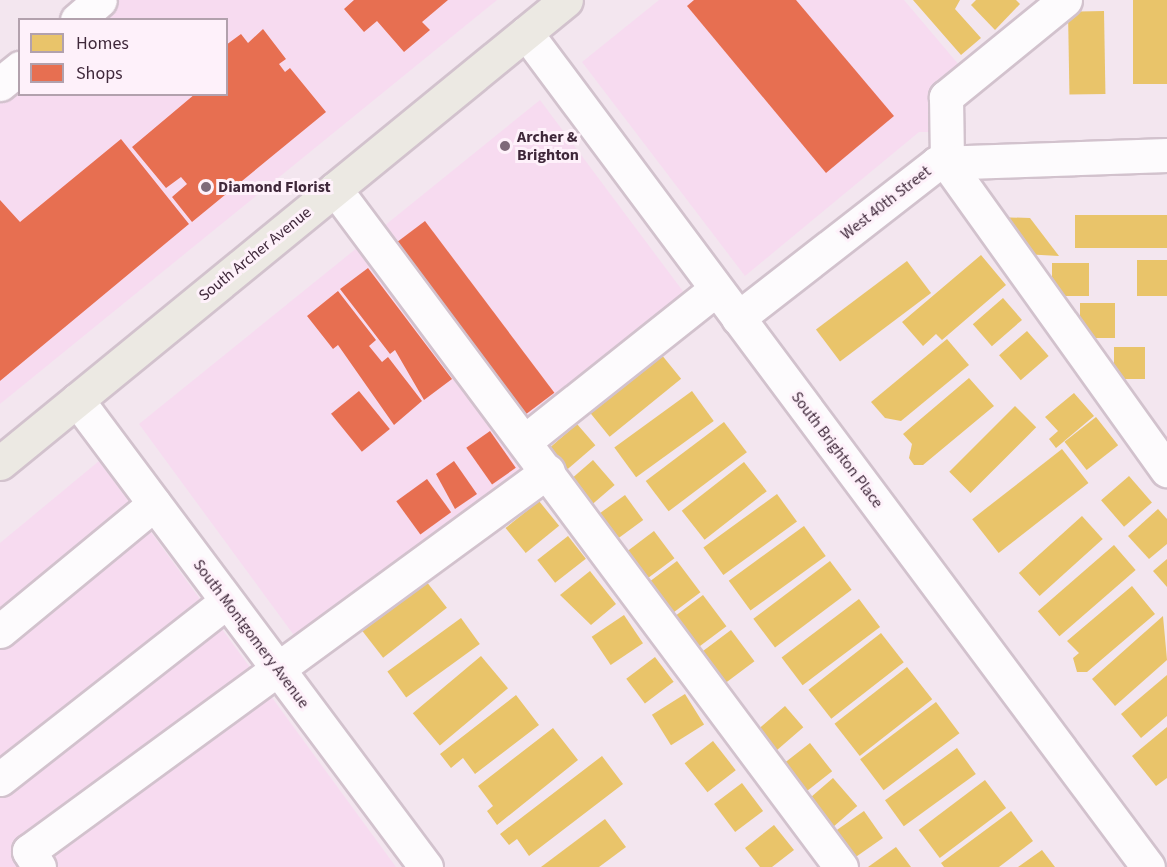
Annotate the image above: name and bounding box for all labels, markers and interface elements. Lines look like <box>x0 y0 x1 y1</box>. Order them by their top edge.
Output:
legend <box>18 18 228 96</box>
text: Homes <box>76 31 129 56</box>
text: Shops <box>76 61 123 86</box>
place label: Archer & Brighton <box>517 127 579 165</box>
marker: Archer & Brighton <box>498 139 512 153</box>
street label: West 40th Street <box>837 162 935 244</box>
place label: Diamond Florist <box>218 177 331 197</box>
marker: Diamond Florist <box>199 180 213 194</box>
street label: South Archer Avenue <box>195 203 315 305</box>
street label: South Brighton Place <box>787 388 887 512</box>
street label: South Montgomery Avenue <box>189 556 313 712</box>

